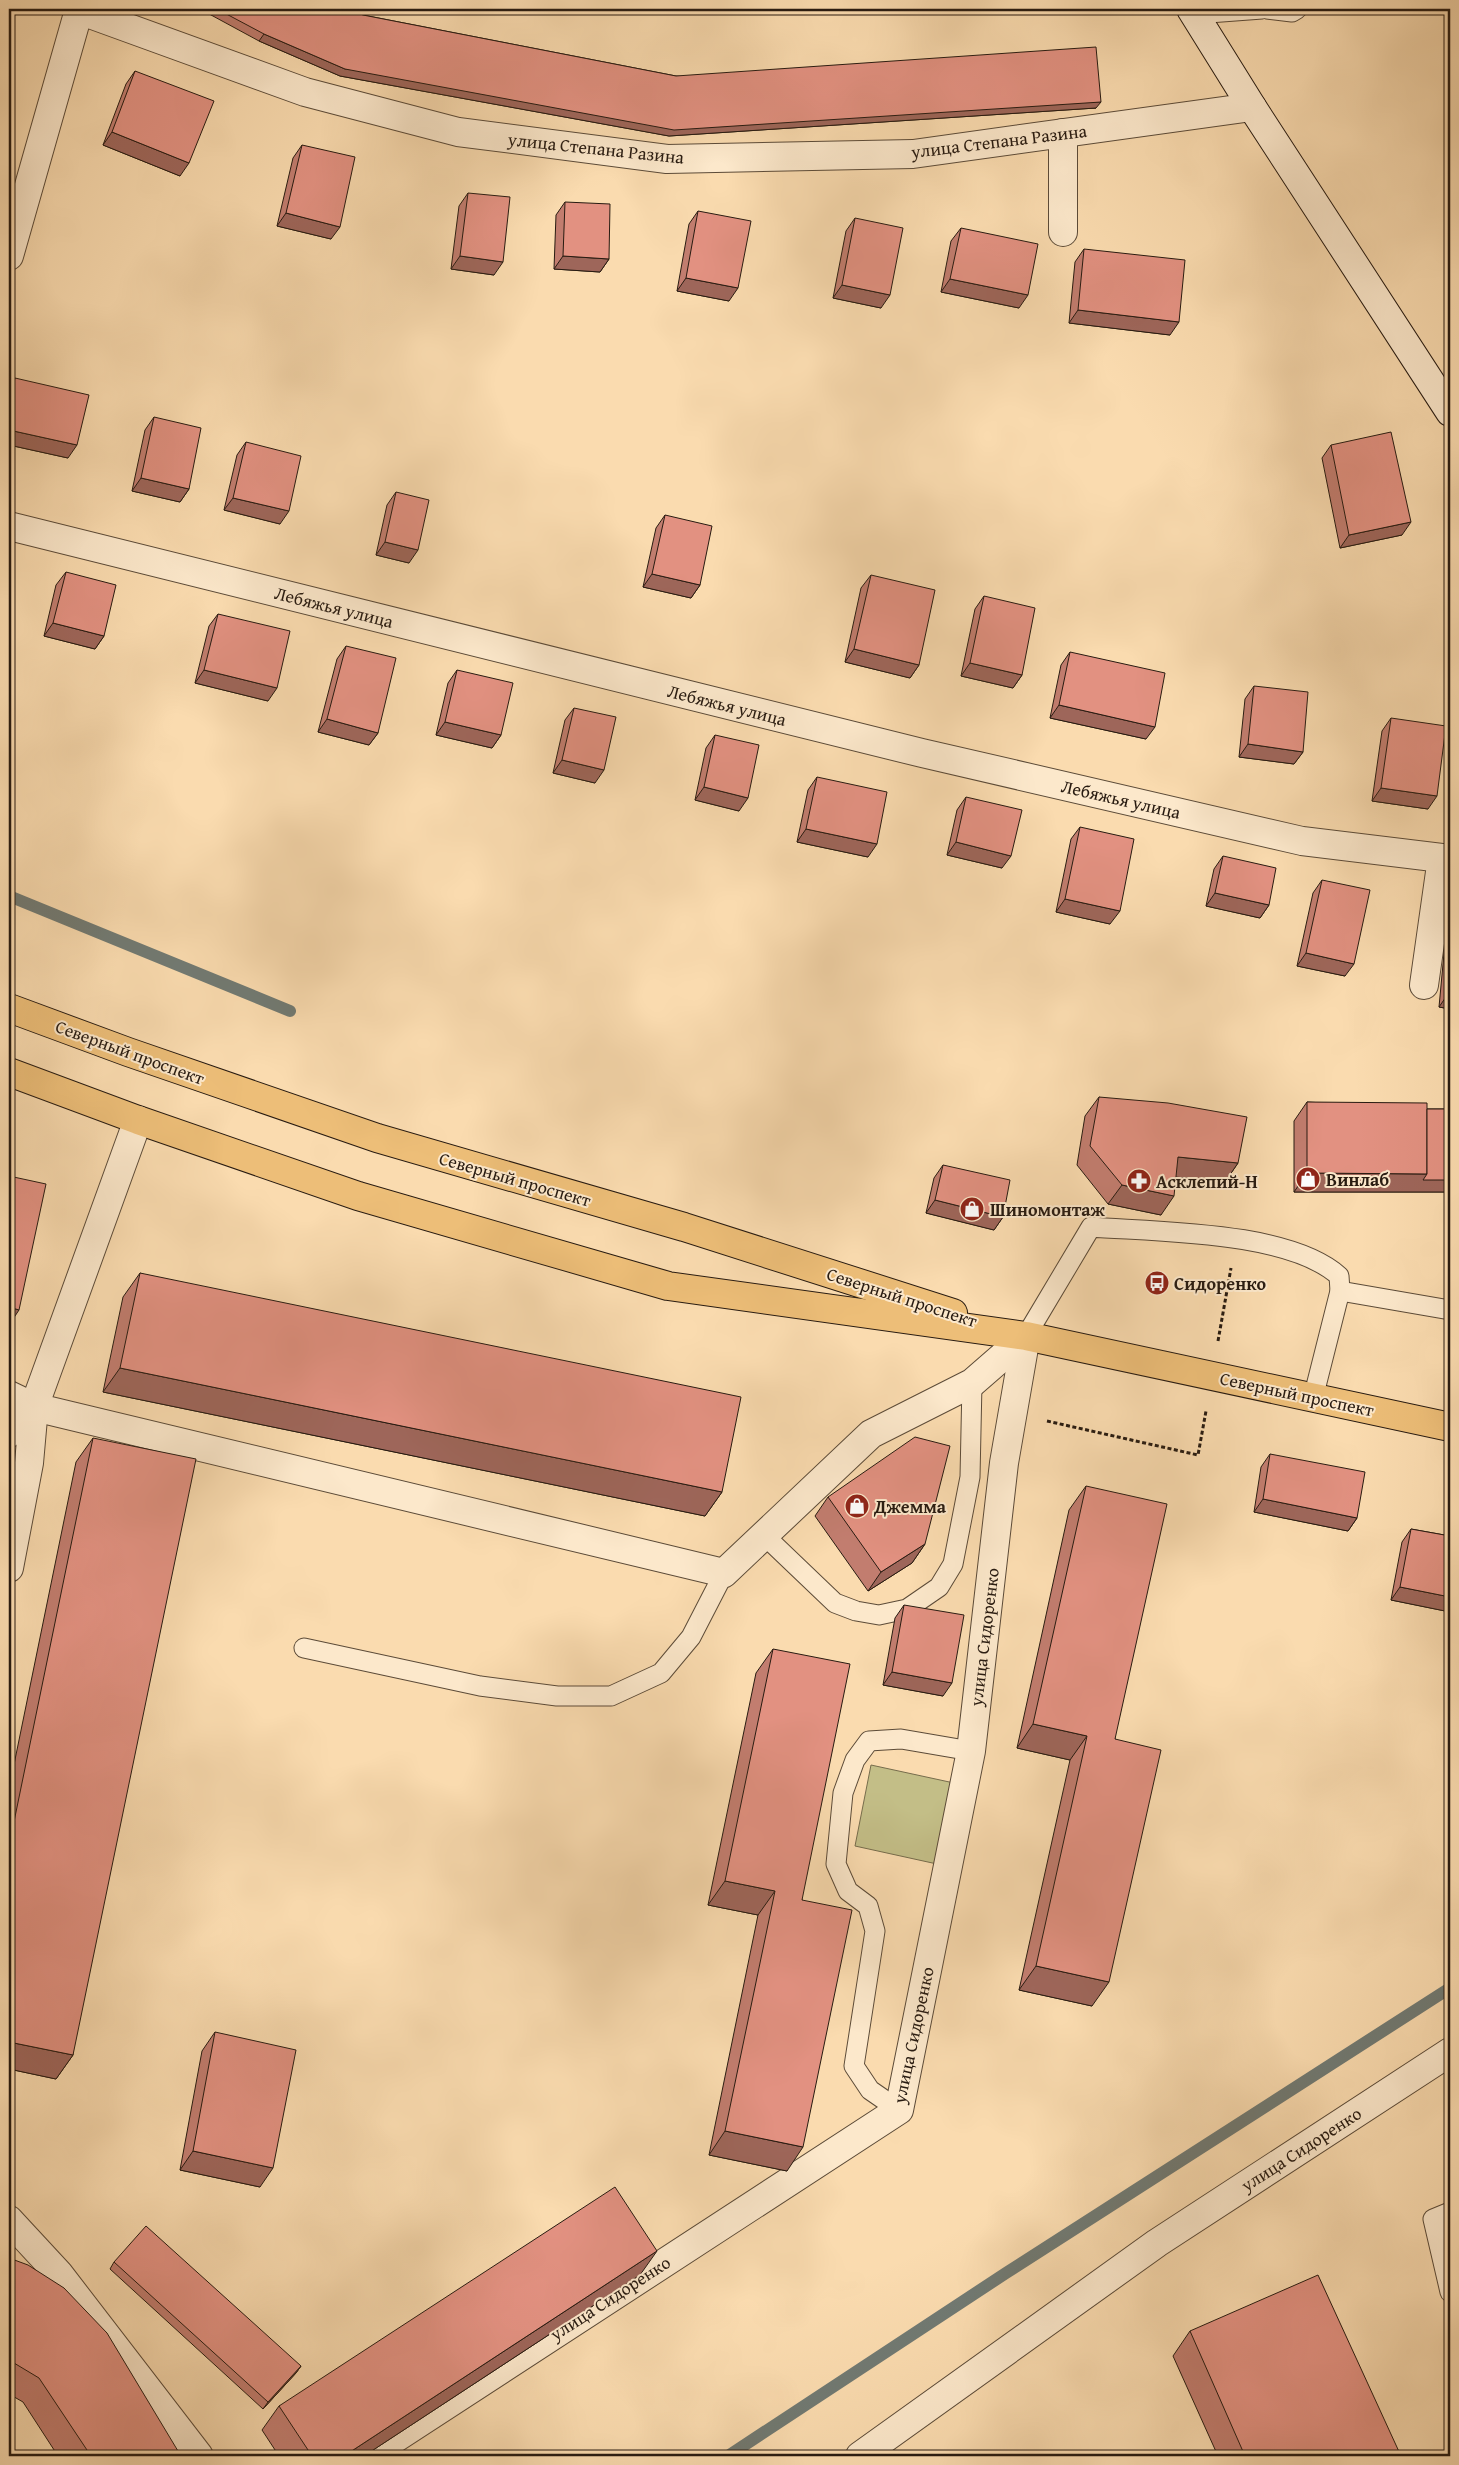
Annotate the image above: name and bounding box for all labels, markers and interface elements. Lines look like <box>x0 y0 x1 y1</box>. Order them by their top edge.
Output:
street label: улица Степана Разина <box>909 117 1089 165</box>
street label: улица Степана Разина <box>506 125 686 171</box>
street label: Лебяжья улица <box>272 579 397 635</box>
street label: Лебяжья улица <box>665 677 790 733</box>
street label: Лебяжья улица <box>1059 772 1184 826</box>
street label: Северный проспект <box>52 1013 208 1092</box>
street label: Северный проспект <box>436 1144 594 1214</box>
shop icon: Винлаб <box>1295 1166 1321 1192</box>
place label: Винлаб <box>1326 1166 1389 1193</box>
pharmacy icon: Асклепий-Н <box>1126 1168 1152 1194</box>
place label: Асклепий-Н <box>1156 1168 1258 1195</box>
shop icon: Шиномонтаж <box>959 1196 985 1222</box>
place label: Шиномонтаж <box>990 1196 1106 1223</box>
street label: Северный проспект <box>823 1260 981 1334</box>
bus stop icon: Сидоренко <box>1144 1270 1170 1296</box>
place label: Сидоренко <box>1174 1270 1267 1297</box>
street label: Северный проспект <box>1218 1365 1377 1424</box>
shop icon: Джемма <box>844 1493 870 1519</box>
place label: Джемма <box>873 1493 947 1520</box>
street label: улица Сидоренко <box>962 1566 1006 1709</box>
street label: улица Сидоренко <box>885 1964 941 2107</box>
street label: улица Сидоренко <box>1234 2100 1367 2199</box>
street label: улица Сидоренко <box>543 2249 676 2348</box>

